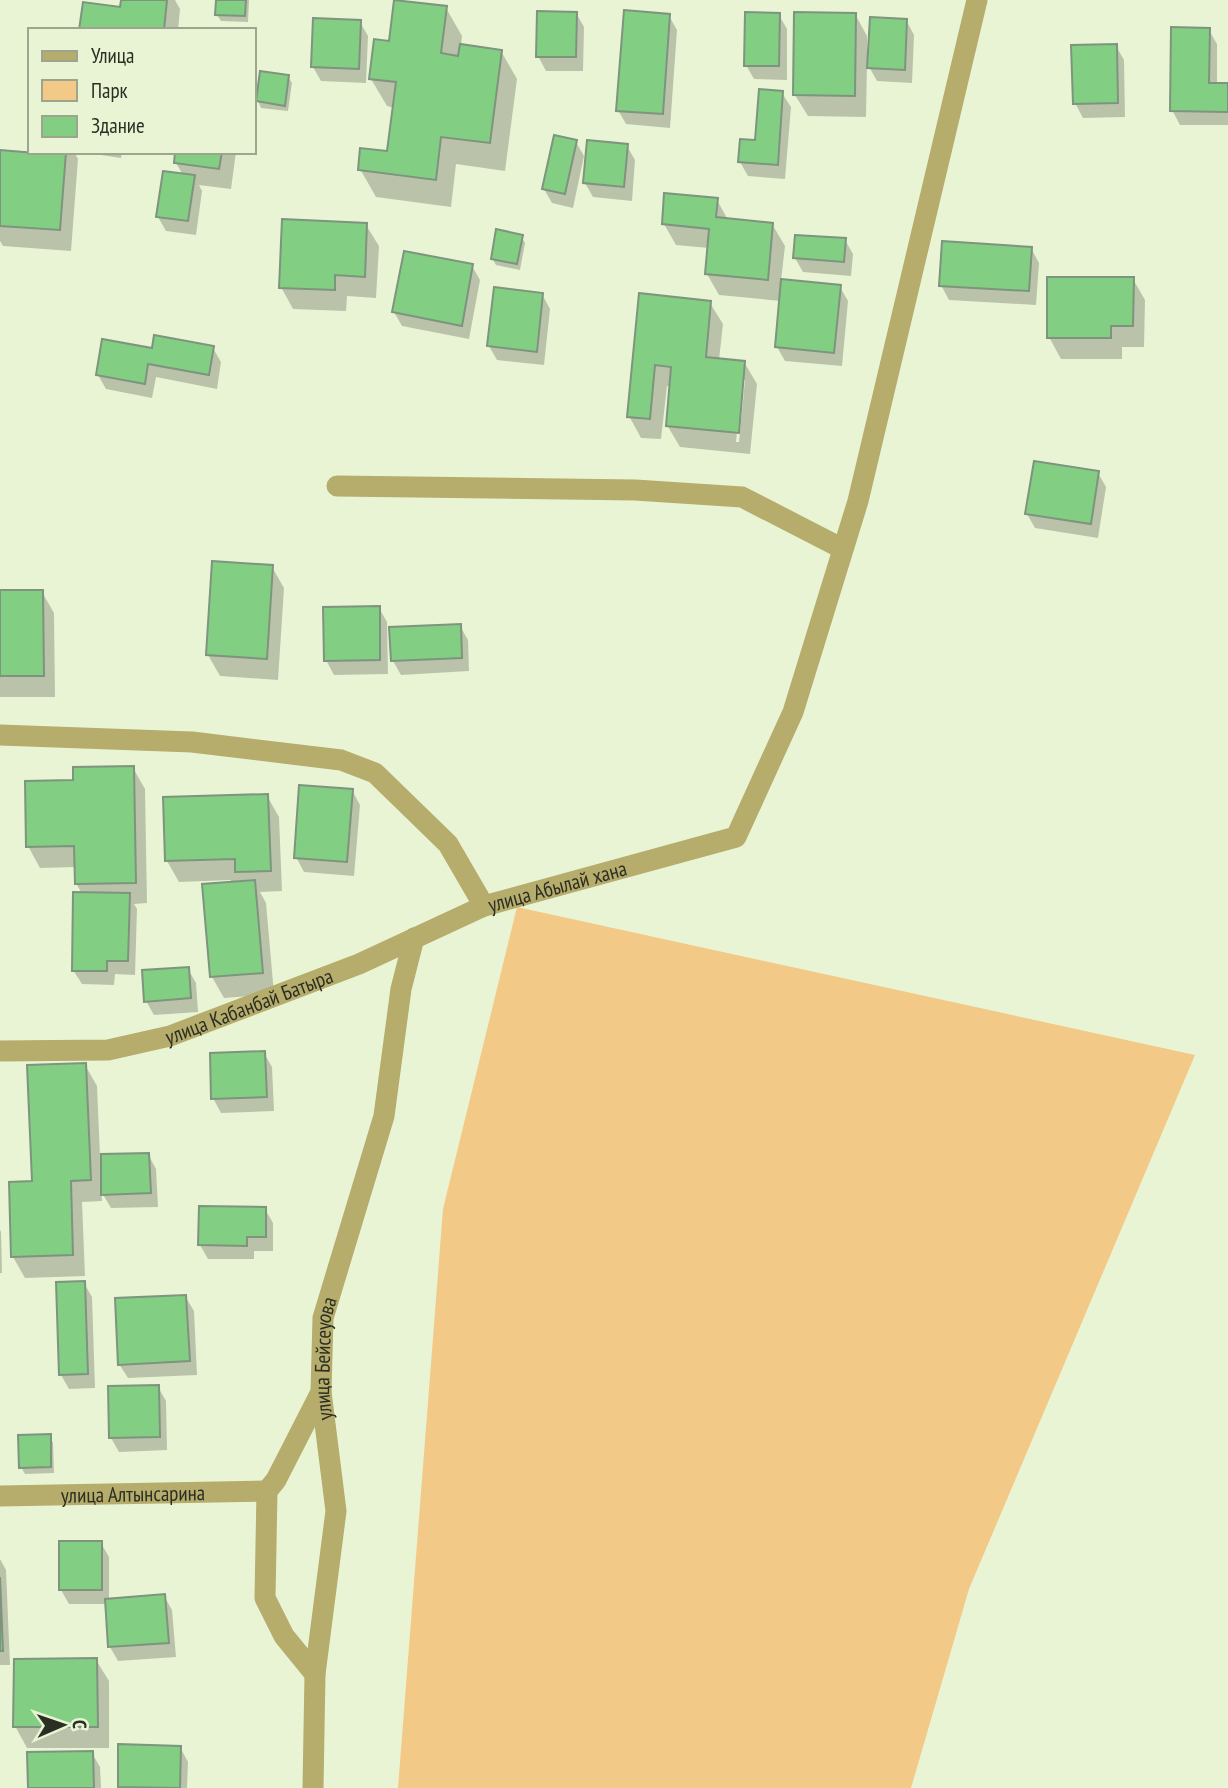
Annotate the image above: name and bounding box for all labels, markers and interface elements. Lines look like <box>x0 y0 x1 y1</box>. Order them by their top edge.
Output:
legend <box>28 28 256 154</box>
text: Улица <box>91 42 134 69</box>
text: Парк <box>91 77 128 104</box>
text: Здание <box>91 112 145 139</box>
street label: улица Абылай хана <box>485 854 629 918</box>
street label: улица Кабанбай Батыра <box>163 962 337 1050</box>
street label: улица Бейсеуова <box>307 1293 342 1422</box>
street label: улица Алтынсарина <box>61 1479 205 1508</box>
north arrow <box>28 1690 98 1760</box>
text: С <box>68 1720 92 1729</box>

